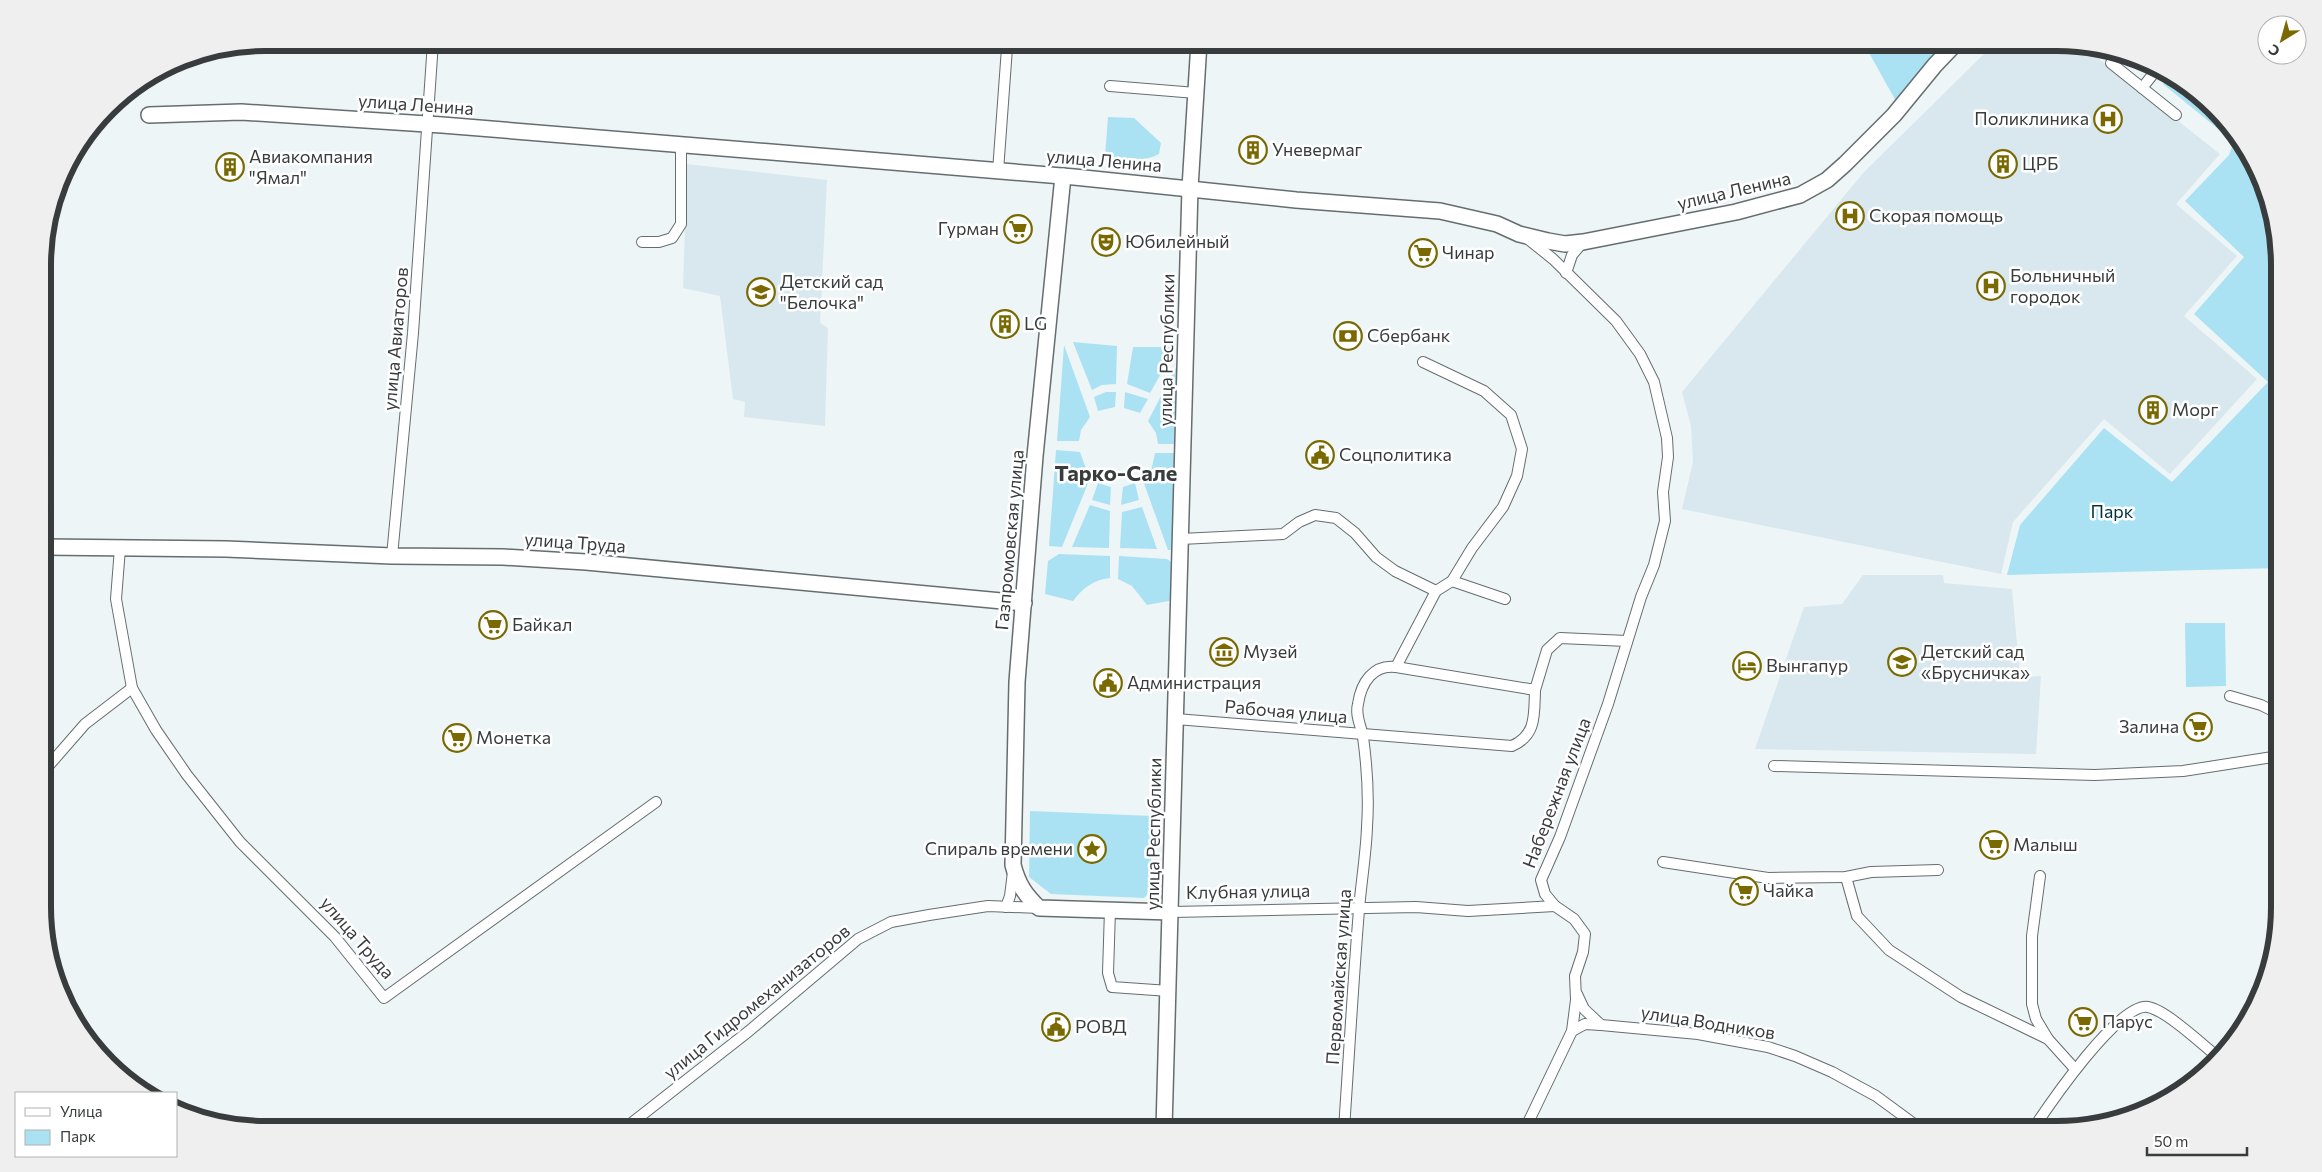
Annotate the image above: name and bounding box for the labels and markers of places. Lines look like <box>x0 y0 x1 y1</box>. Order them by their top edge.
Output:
hospital icon: Поликлиника <box>2093 104 2123 134</box>
place label: Поликлиника <box>1974 107 2089 129</box>
building icon: Уневермаг <box>1238 135 1268 165</box>
place label: Уневермаг <box>1272 138 1362 160</box>
place label: Авиакомпания "Ямал" <box>249 145 373 188</box>
building icon: ЦРБ <box>1988 149 2018 179</box>
building icon: Авиакомпания "Ямал" <box>215 152 245 182</box>
place label: ЦРБ <box>2022 152 2058 174</box>
hospital icon: Скорая помощь <box>1835 201 1865 231</box>
place label: Скорая помощь <box>1869 204 2003 226</box>
supermarket icon: Гурман <box>1003 214 1033 244</box>
place label: Гурман <box>938 217 999 239</box>
theatre icon: Юбилейный <box>1091 227 1121 257</box>
place label: Юбилейный <box>1125 230 1230 252</box>
supermarket icon: Чинар <box>1408 238 1438 268</box>
place label: Чинар <box>1442 241 1495 263</box>
place label: Больничный городок <box>2010 264 2115 307</box>
place label: Детский сад "Белочка" <box>780 270 884 313</box>
hospital icon: Больничный городок <box>1976 271 2006 301</box>
school or university icon: Детский сад "Белочка" <box>746 277 776 307</box>
building icon: LG <box>990 309 1020 339</box>
place label: LG <box>1024 312 1047 334</box>
bank icon: Сбербанк <box>1333 321 1363 351</box>
place label: Сбербанк <box>1367 324 1451 346</box>
building icon: Морг <box>2138 395 2168 425</box>
place label: Морг <box>2172 398 2218 420</box>
public building icon: Соцполитика <box>1305 440 1335 470</box>
place label: Соцполитика <box>1339 443 1452 465</box>
supermarket icon: Байкал <box>478 610 508 640</box>
place label: Байкал <box>512 613 572 635</box>
museum icon: Музей <box>1209 637 1239 667</box>
place label: Музей <box>1243 640 1298 662</box>
place label: Детский сад «Брусничка» <box>1921 640 2030 683</box>
school or university icon: Детский сад «Брусничка» <box>1887 647 1917 677</box>
hotel icon: Вынгапур <box>1732 651 1762 681</box>
place label: Вынгапур <box>1766 654 1848 676</box>
public building icon: Администрация <box>1093 668 1123 698</box>
place label: Администрация <box>1127 671 1261 693</box>
supermarket icon: Залина <box>2183 712 2213 742</box>
place label: Залина <box>2119 715 2179 737</box>
supermarket icon: Монетка <box>442 723 472 753</box>
place label: Монетка <box>476 726 551 748</box>
supermarket icon: Малыш <box>1979 830 2009 860</box>
place label: Малыш <box>2013 833 2078 855</box>
place icon: Спираль времени <box>1077 834 1107 864</box>
place label: Спираль времени <box>925 837 1073 859</box>
supermarket icon: Чайка <box>1729 876 1759 906</box>
place label: Чайка <box>1763 879 1814 901</box>
supermarket icon: Парус <box>2068 1007 2098 1037</box>
place label: Парус <box>2102 1010 2153 1032</box>
public building icon: РОВД <box>1041 1012 1071 1042</box>
place label: РОВД <box>1075 1015 1127 1037</box>

